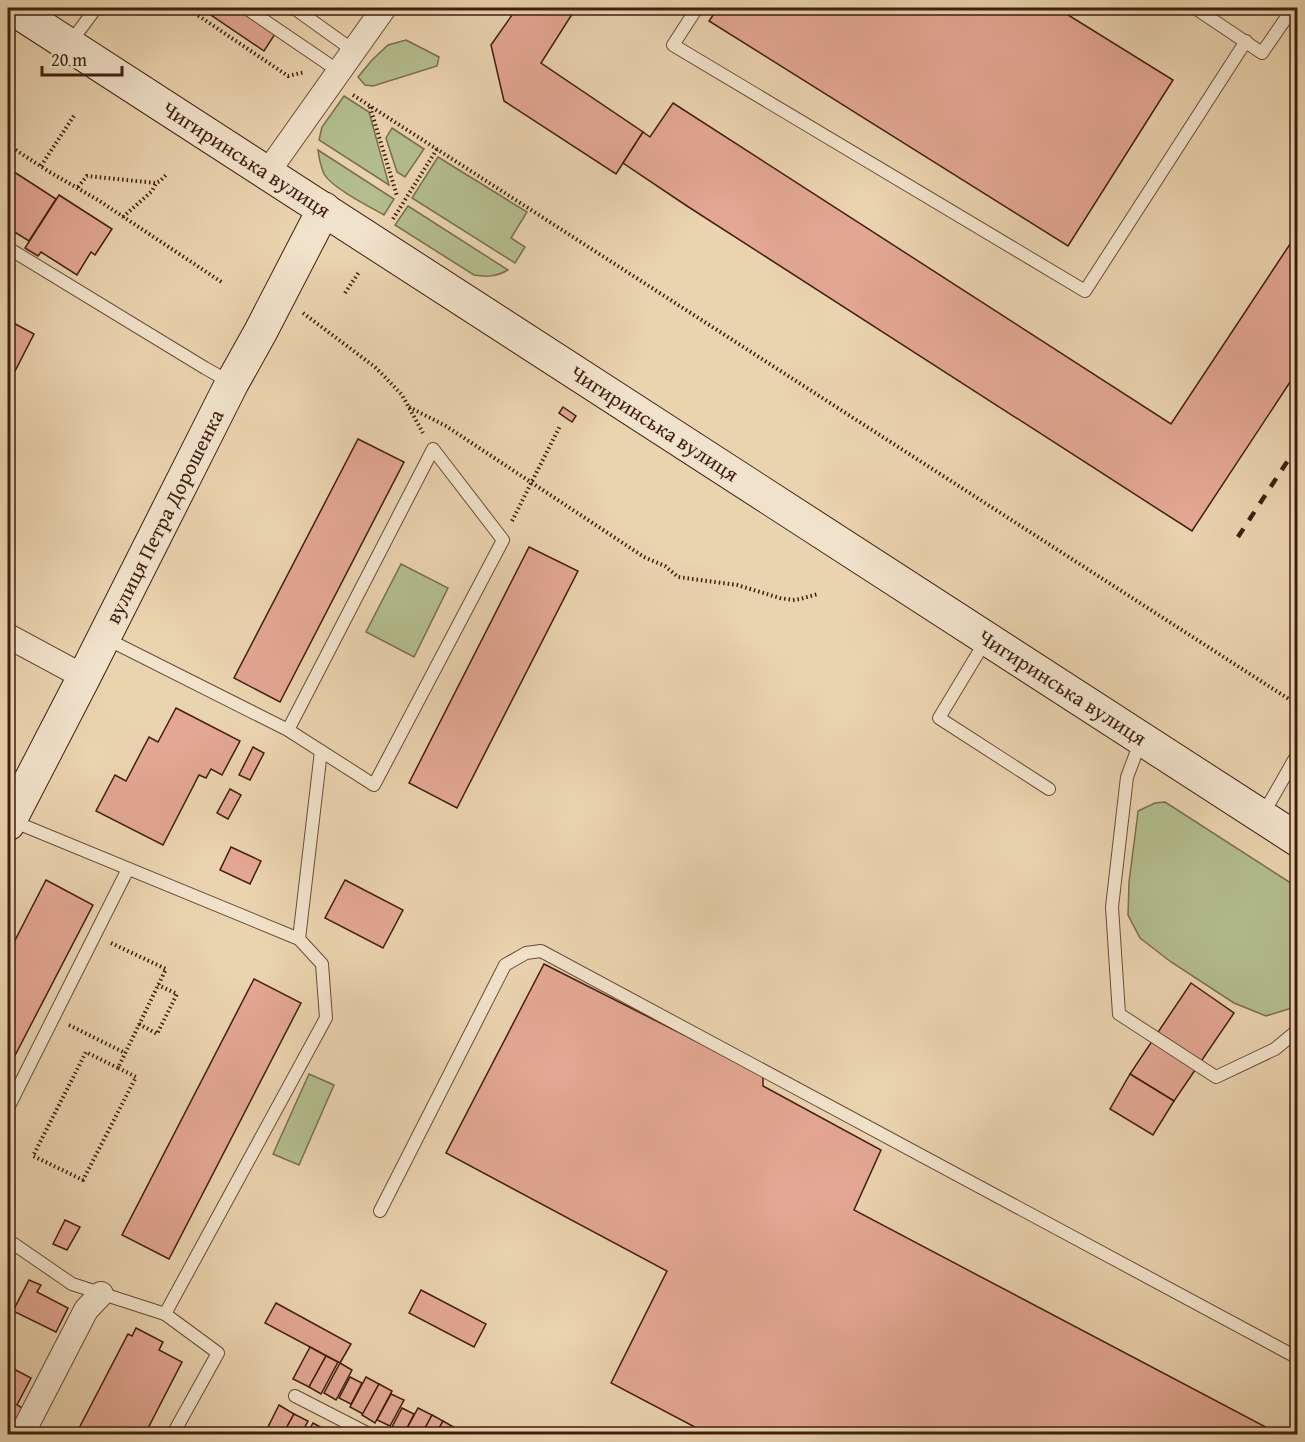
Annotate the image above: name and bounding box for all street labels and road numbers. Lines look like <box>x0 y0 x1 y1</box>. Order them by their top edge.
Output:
street label: Чигиринська вулиця <box>156 93 337 225</box>
street label: Чигиринська вулиця <box>564 357 745 489</box>
street label: вулиця Петра Дорошенка <box>97 404 231 629</box>
street label: Чигиринська вулиця <box>972 621 1153 753</box>

